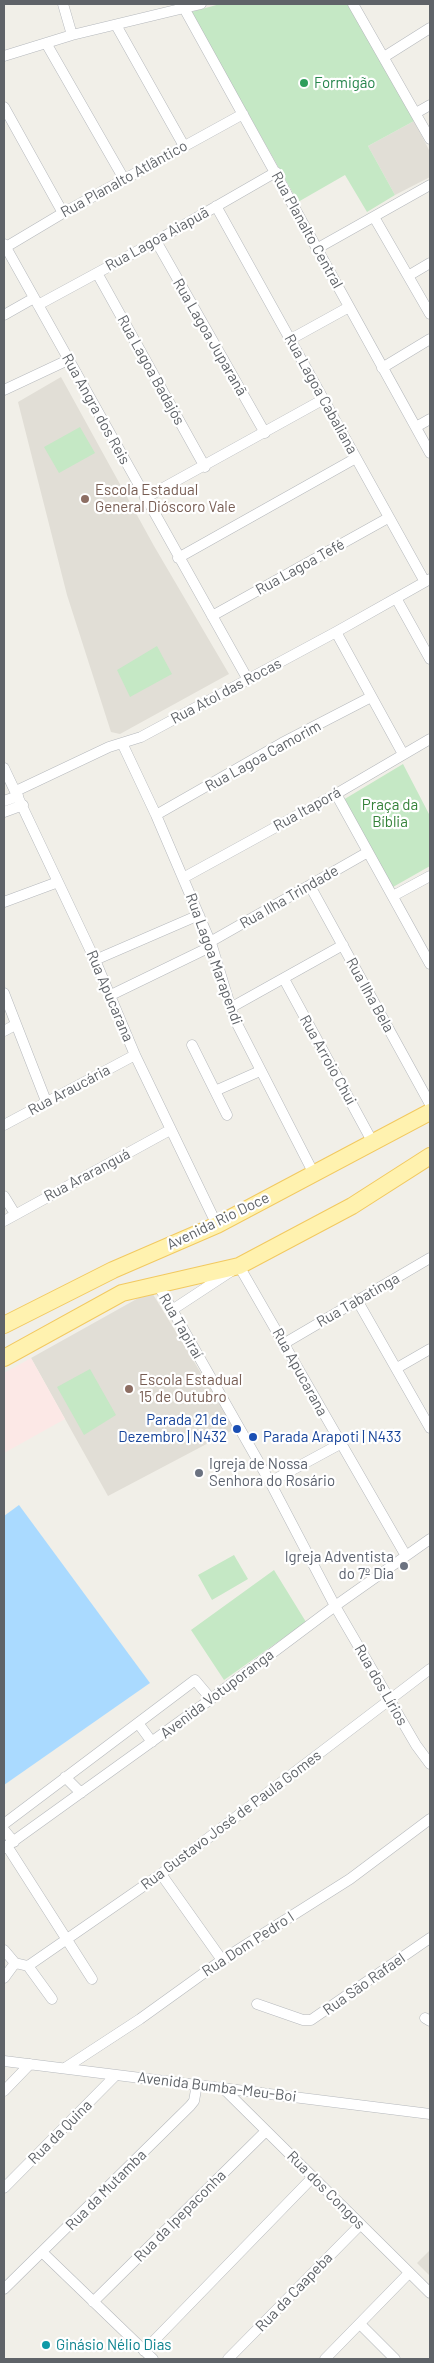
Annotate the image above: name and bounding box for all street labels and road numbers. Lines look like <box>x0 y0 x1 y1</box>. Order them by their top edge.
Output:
street label: Rua Planalto Atlântico <box>57 137 191 221</box>
street label: Rua Planalto Central <box>267 168 347 292</box>
street label: Rua Lagoa Aiapuã <box>102 203 212 275</box>
street label: Rua Lagoa Juparanã <box>169 275 251 399</box>
street label: Rua Lagoa Badajós <box>113 312 189 428</box>
street label: Rua Lagoa Cabaliana <box>281 331 361 457</box>
street label: Rua Angra dos Reis <box>58 350 134 468</box>
street label: Rua Lagoa Tefé <box>252 535 348 599</box>
street label: Rua Atol das Rocas <box>168 654 284 728</box>
street label: Rua Lagoa Camorim <box>202 717 324 795</box>
street label: Rua Itaporá <box>270 783 344 835</box>
street label: Rua Ilha Trindade <box>236 861 342 933</box>
street label: Rua Lagoa Marapendi <box>182 891 246 1027</box>
street label: Rua Apucarana <box>83 948 137 1044</box>
street label: Rua Ilha Bela <box>342 955 398 1035</box>
street label: Rua Arroio Chui <box>296 1012 360 1108</box>
street label: Rua Araucária <box>25 1061 113 1119</box>
street label: Rua Araranguá <box>41 1145 133 1205</box>
street label: Avenida Rio Doce <box>164 1188 272 1254</box>
street label: Rua Tabatinga <box>313 1269 403 1331</box>
street label: Rua Tapiraí <box>155 1290 207 1362</box>
street label: Rua Apucarana <box>268 1325 332 1419</box>
street label: Rua dos Lírios <box>350 1641 412 1729</box>
street label: Avenida Votuporanga <box>157 1646 277 1742</box>
street label: Rua Gustavo José de Paula Gomes <box>137 1746 325 1894</box>
street label: Rua Dom Pedro I <box>199 1908 297 1980</box>
street label: Rua São Rafael <box>319 1949 409 2019</box>
street label: Avenida Bumba-Meu-Boi <box>137 2068 297 2106</box>
street label: Rua da Quina <box>24 2096 96 2168</box>
street label: Rua da Mutamba <box>62 2146 150 2234</box>
street label: Rua dos Congos <box>283 2147 369 2233</box>
street label: Rua da Ipepaconha <box>130 2166 230 2266</box>
street label: Rua da Caapeba <box>252 2249 336 2335</box>

